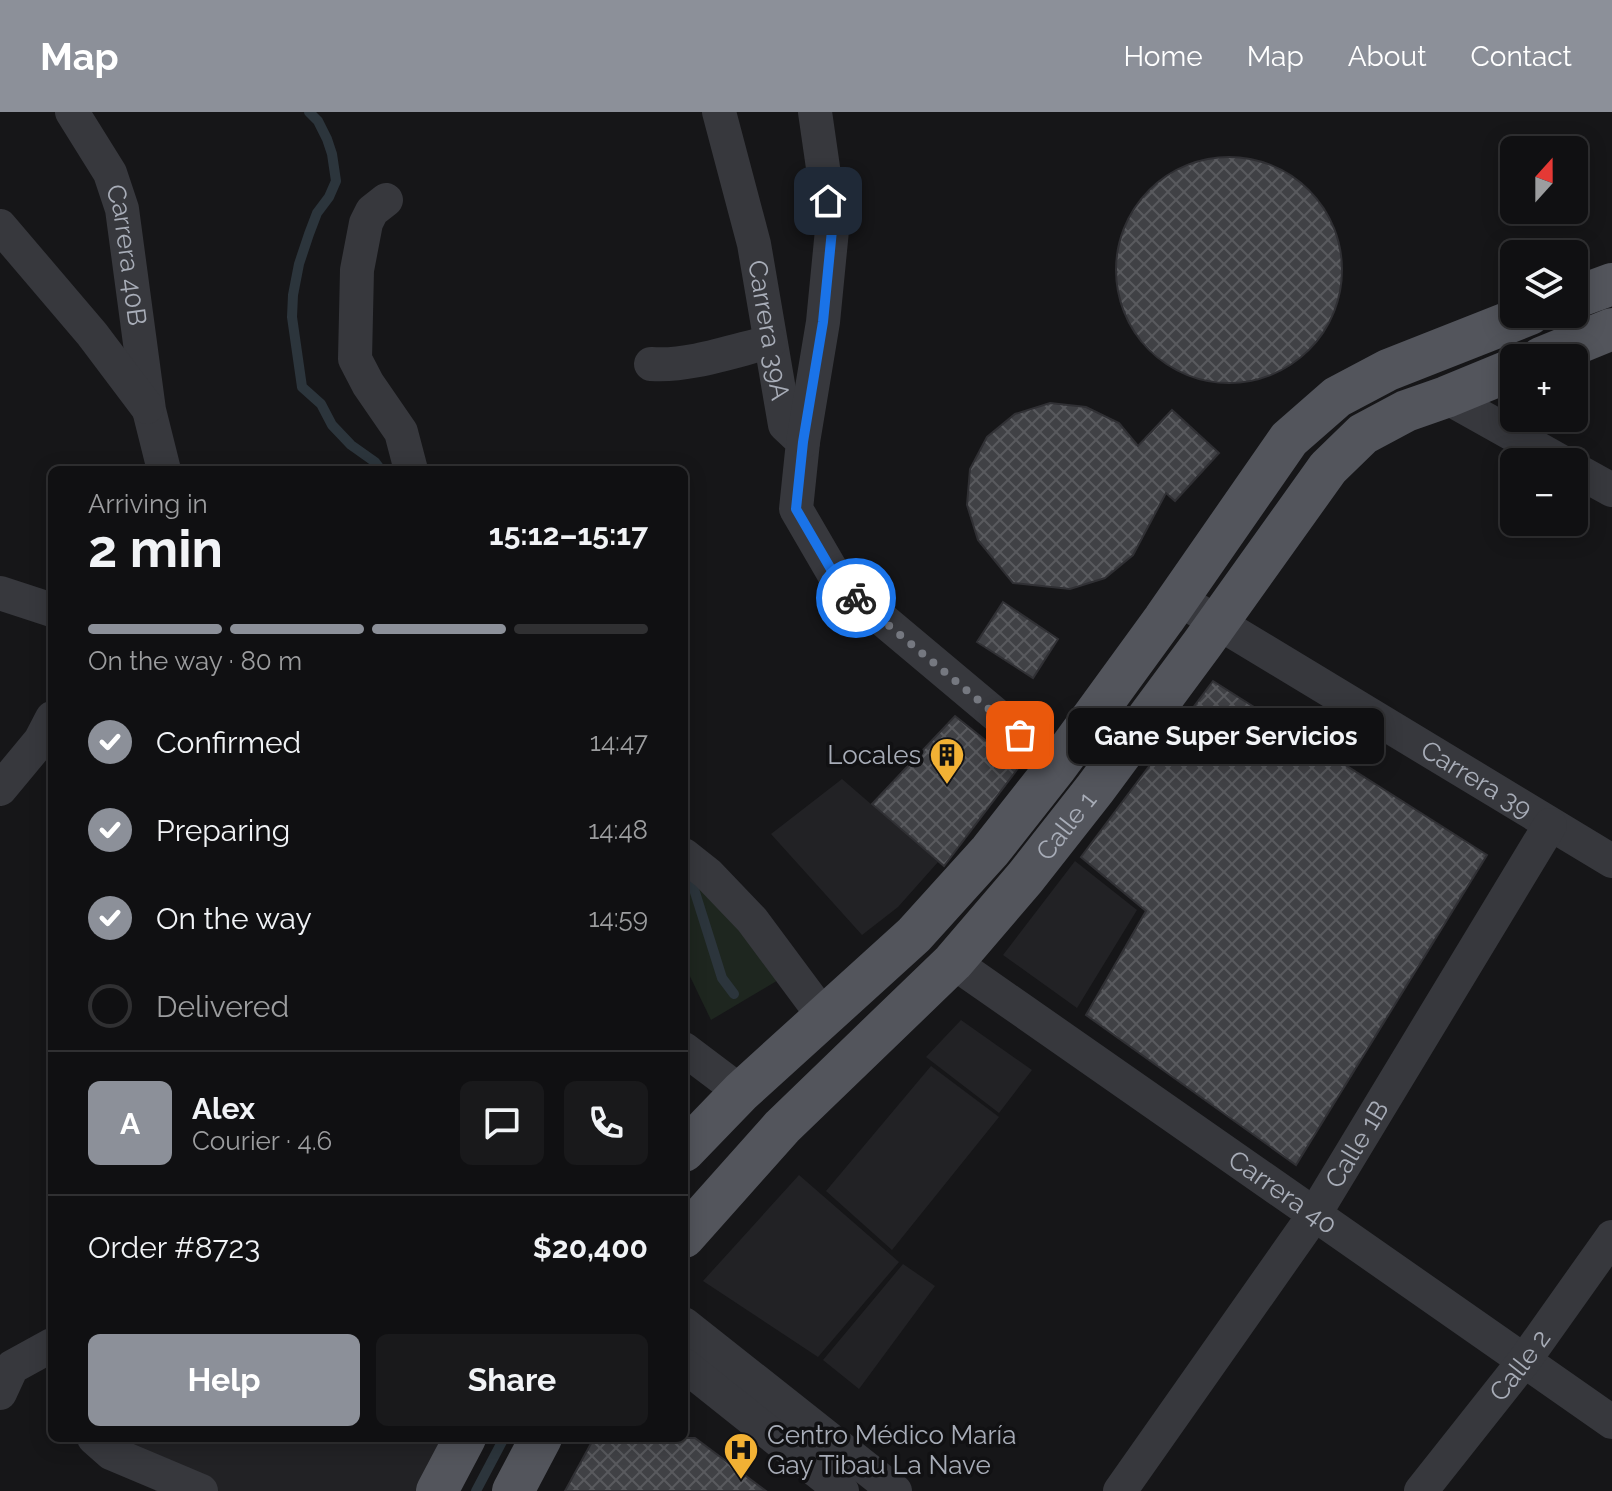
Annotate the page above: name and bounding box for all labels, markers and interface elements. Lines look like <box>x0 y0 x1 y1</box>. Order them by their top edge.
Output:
text: Map <box>40 34 119 79</box>
text: Home <box>1123 40 1203 73</box>
text: Map <box>1247 40 1304 73</box>
text: About <box>1348 40 1427 73</box>
text: Contact <box>1471 40 1572 73</box>
north arrow <box>1500 136 1588 224</box>
map controls <box>1500 136 1588 536</box>
pin <box>794 167 862 235</box>
icon: home <box>806 179 850 223</box>
street label: Carrera 40B <box>100 180 152 327</box>
button: layers <box>1500 240 1588 328</box>
street label: Carrera 39A <box>742 258 796 403</box>
button: + <box>1500 344 1588 432</box>
button: − <box>1500 448 1588 536</box>
text: Arriving in <box>88 489 208 519</box>
text: 15:12–15:17 <box>489 517 648 552</box>
text: 2 min <box>88 518 223 579</box>
courier <box>816 558 896 638</box>
icon: bike <box>834 576 878 620</box>
text: On the way · 80 m <box>88 646 302 676</box>
pin <box>986 701 1054 769</box>
callout: Gane Super Servicios <box>1068 707 1384 763</box>
icon: bag <box>998 713 1042 757</box>
icon: check <box>88 720 132 764</box>
text: Gane Super Servicios <box>1094 721 1358 751</box>
text: Confirmed <box>156 725 301 760</box>
text: 14:47 <box>590 727 648 757</box>
street label: Carrera 39 <box>1416 734 1537 824</box>
building icon: Locales <box>928 736 966 786</box>
place label: Locales <box>827 740 921 770</box>
street label: Calle 1 <box>1030 785 1102 866</box>
icon: check <box>88 808 132 852</box>
text: Preparing <box>156 813 290 848</box>
text: 14:48 <box>588 815 648 845</box>
icon: check <box>88 896 132 940</box>
text: On the way <box>156 901 312 936</box>
text: 14:59 <box>588 903 648 933</box>
text: Delivered <box>156 989 289 1024</box>
button: chat <box>460 1081 544 1165</box>
button: phone <box>564 1081 648 1165</box>
text: Alex <box>192 1091 255 1126</box>
street label: Calle 1B <box>1319 1095 1395 1193</box>
text: A <box>120 1106 140 1141</box>
text: Courier · 4.6 <box>192 1126 332 1156</box>
street label: Carrera 40 <box>1223 1144 1343 1240</box>
text: Order #8723 <box>88 1230 260 1265</box>
text: $20,400 <box>533 1230 648 1265</box>
street label: Calle 2 <box>1483 1324 1556 1407</box>
button: Help <box>88 1334 360 1426</box>
button: Share <box>376 1334 648 1426</box>
place label: Centro Médico María Gay Tibau La Nave <box>767 1420 1016 1480</box>
hospital icon: Centro Médico María Gay Tibau La Nave <box>722 1431 760 1481</box>

